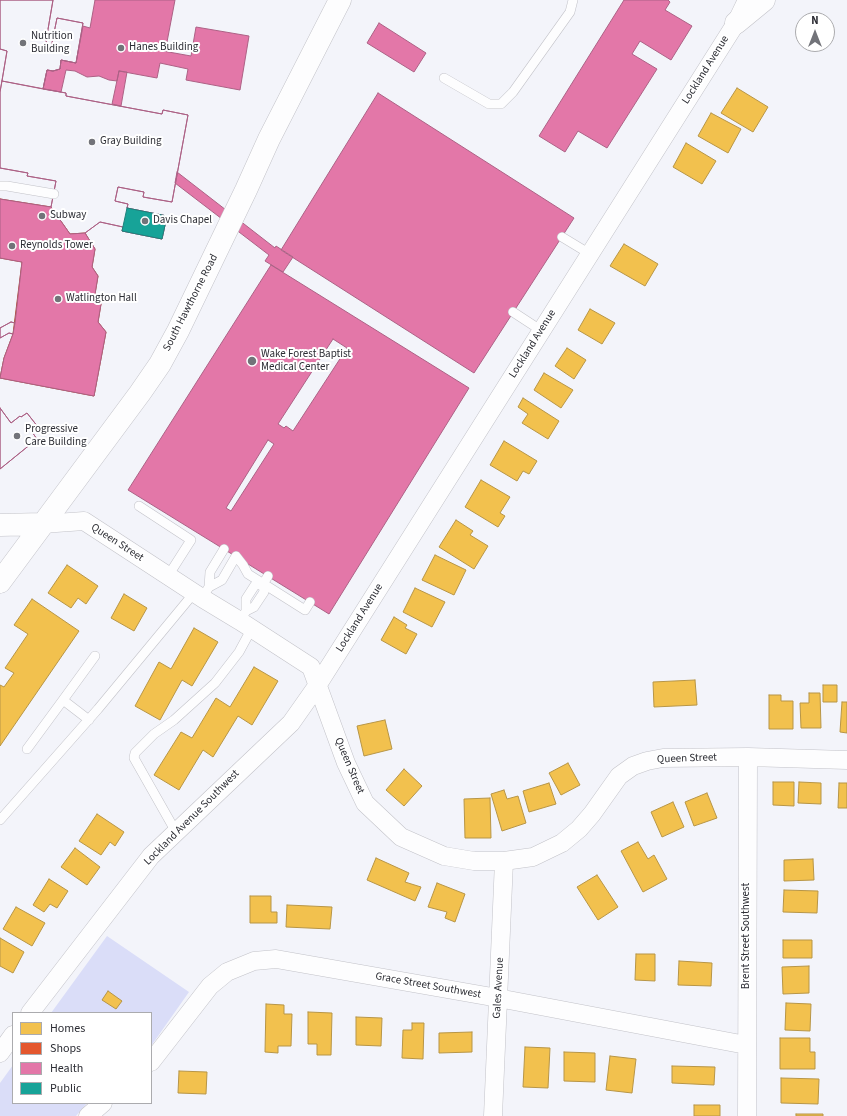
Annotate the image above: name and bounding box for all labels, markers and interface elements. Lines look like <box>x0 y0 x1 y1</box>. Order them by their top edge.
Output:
north arrow <box>795 12 835 52</box>
text: N <box>811 13 819 28</box>
place label: Nutrition Building <box>31 30 73 56</box>
street label: Lockland Avenue <box>680 33 732 107</box>
marker: Nutrition Building <box>18 38 28 48</box>
place label: Hanes Building <box>129 41 198 55</box>
marker: Hanes Building <box>116 43 126 53</box>
place label: Gray Building <box>100 135 162 149</box>
marker: Gray Building <box>87 137 97 147</box>
place label: Subway <box>50 209 86 223</box>
marker: Subway <box>37 211 47 221</box>
place label: Davis Chapel <box>153 214 212 228</box>
marker: Davis Chapel <box>140 216 150 226</box>
place label: Reynolds Tower <box>20 239 93 253</box>
marker: Reynolds Tower <box>7 241 17 251</box>
street label: South Hawthorne Road <box>161 252 221 354</box>
place label: Watlington Hall <box>66 292 137 306</box>
marker: Watlington Hall <box>53 294 63 304</box>
street label: Lockland Avenue <box>507 307 559 381</box>
place label: Wake Forest Baptist Medical Center <box>261 348 351 374</box>
marker: Wake Forest Baptist Medical Center <box>246 355 258 367</box>
place label: Progressive Care Building <box>25 423 87 449</box>
marker: Progressive Care Building <box>12 431 22 441</box>
street label: Queen Street <box>88 521 146 565</box>
street label: Lockland Avenue <box>334 581 386 655</box>
street label: Queen Street <box>331 736 367 796</box>
street label: Queen Street <box>657 751 717 767</box>
street label: Lockland Avenue Southwest <box>142 768 242 868</box>
street label: Brent Street Southwest <box>740 883 754 989</box>
street label: Gales Avenue <box>491 957 507 1019</box>
street label: Grace Street Southwest <box>374 970 482 1002</box>
legend <box>12 1012 152 1104</box>
text: Homes <box>50 1020 85 1037</box>
text: Shops <box>50 1040 81 1057</box>
text: Health <box>50 1060 83 1077</box>
text: Public <box>50 1080 81 1097</box>

